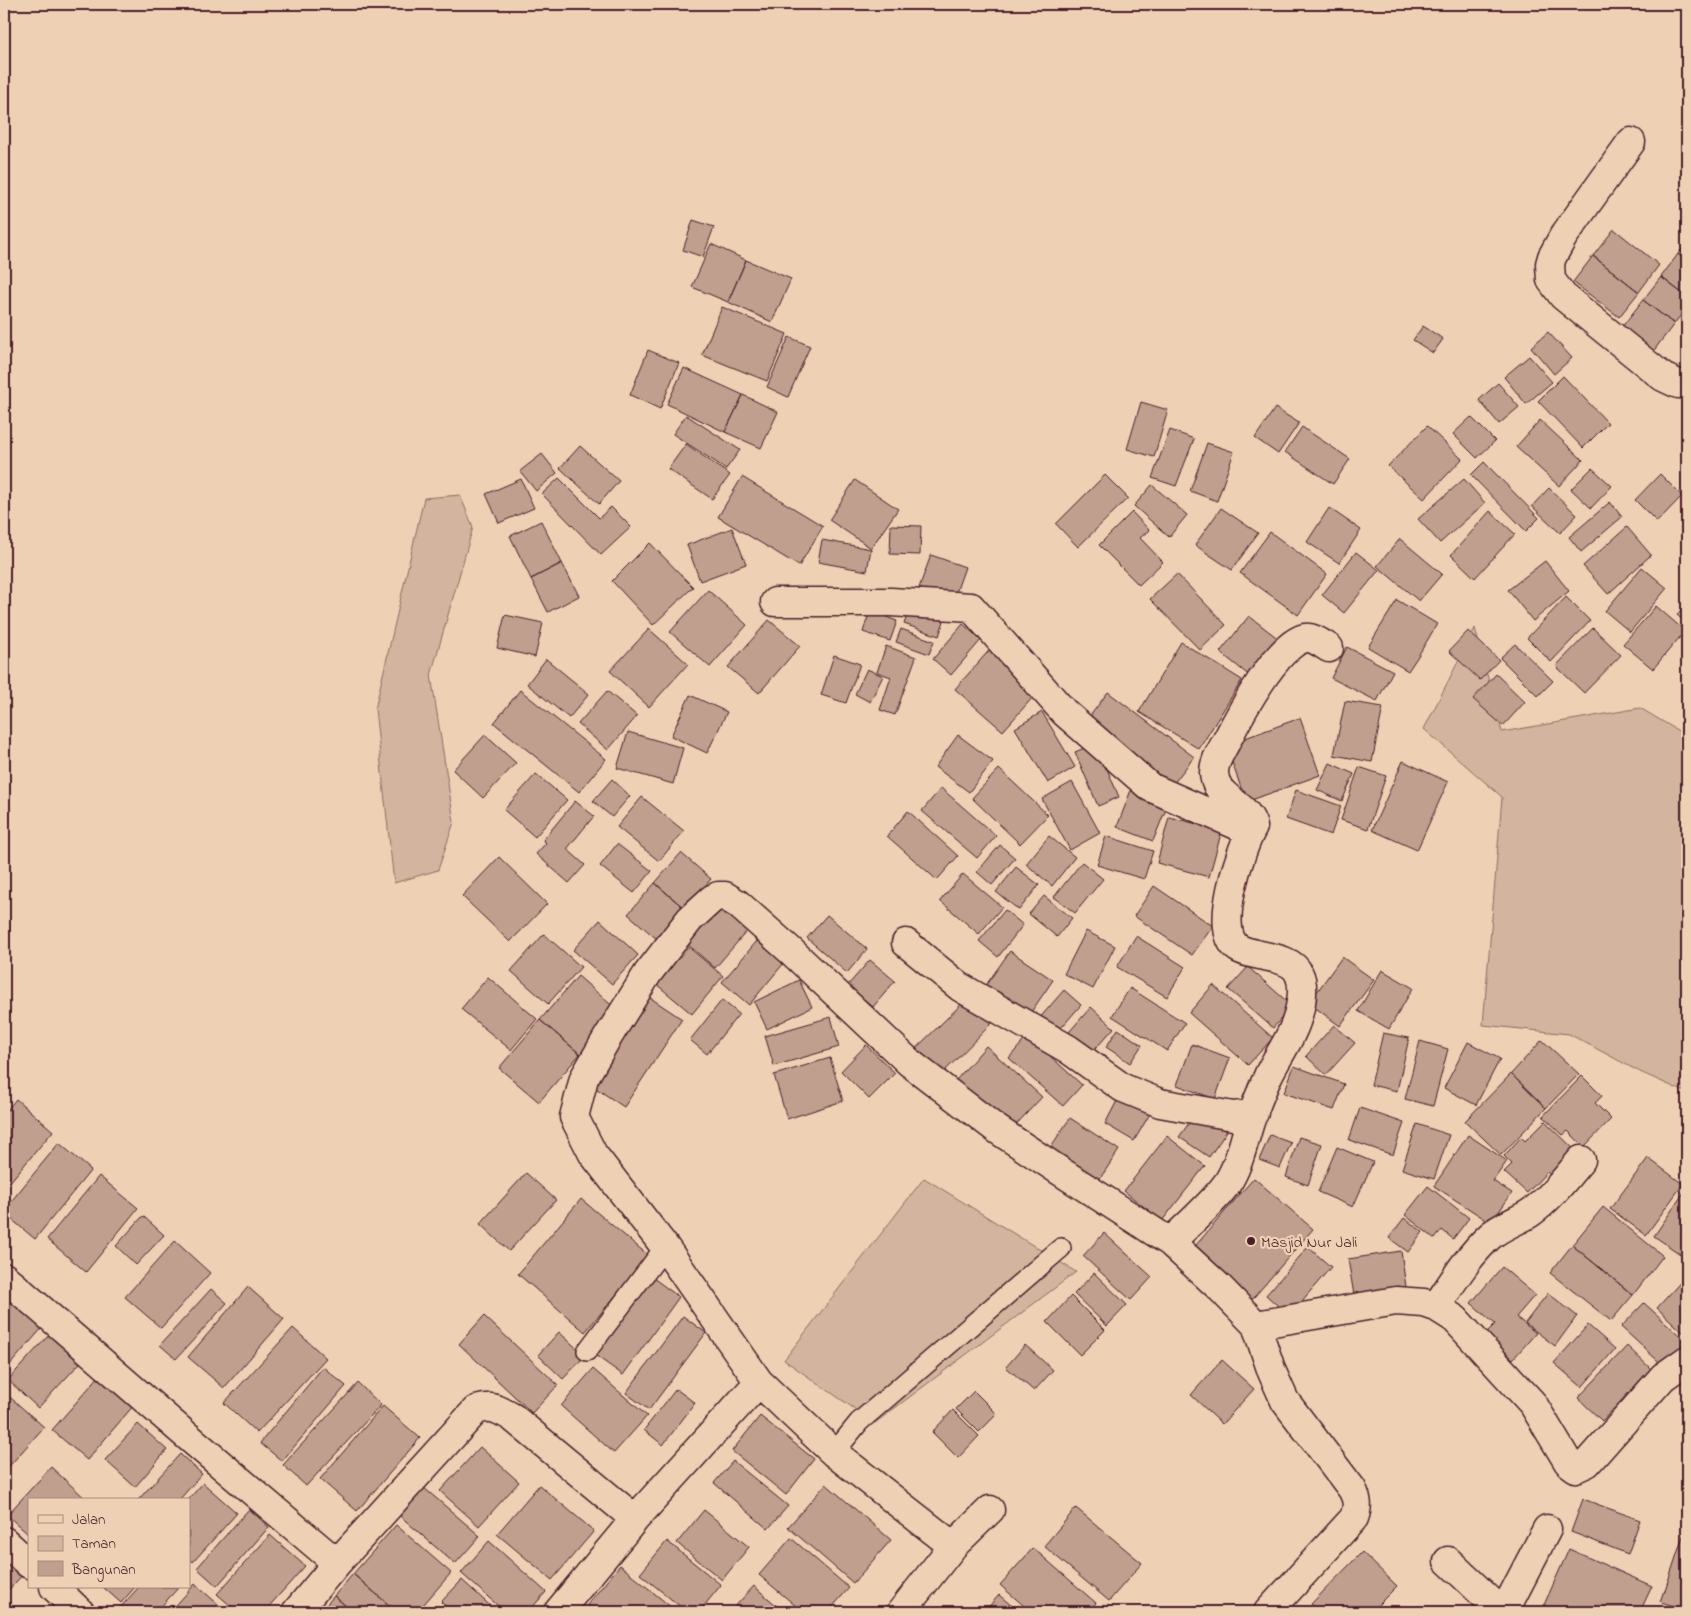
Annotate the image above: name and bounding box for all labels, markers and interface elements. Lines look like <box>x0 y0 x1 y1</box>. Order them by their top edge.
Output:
place label: Masjid Nur Jali <box>1261 1231 1358 1255</box>
marker: Masjid Nur Jali <box>1245 1235 1257 1247</box>
legend <box>28 1498 190 1588</box>
text: Jalan <box>72 1509 105 1531</box>
text: Taman <box>72 1533 116 1555</box>
text: Bangunan <box>71 1559 136 1582</box>

